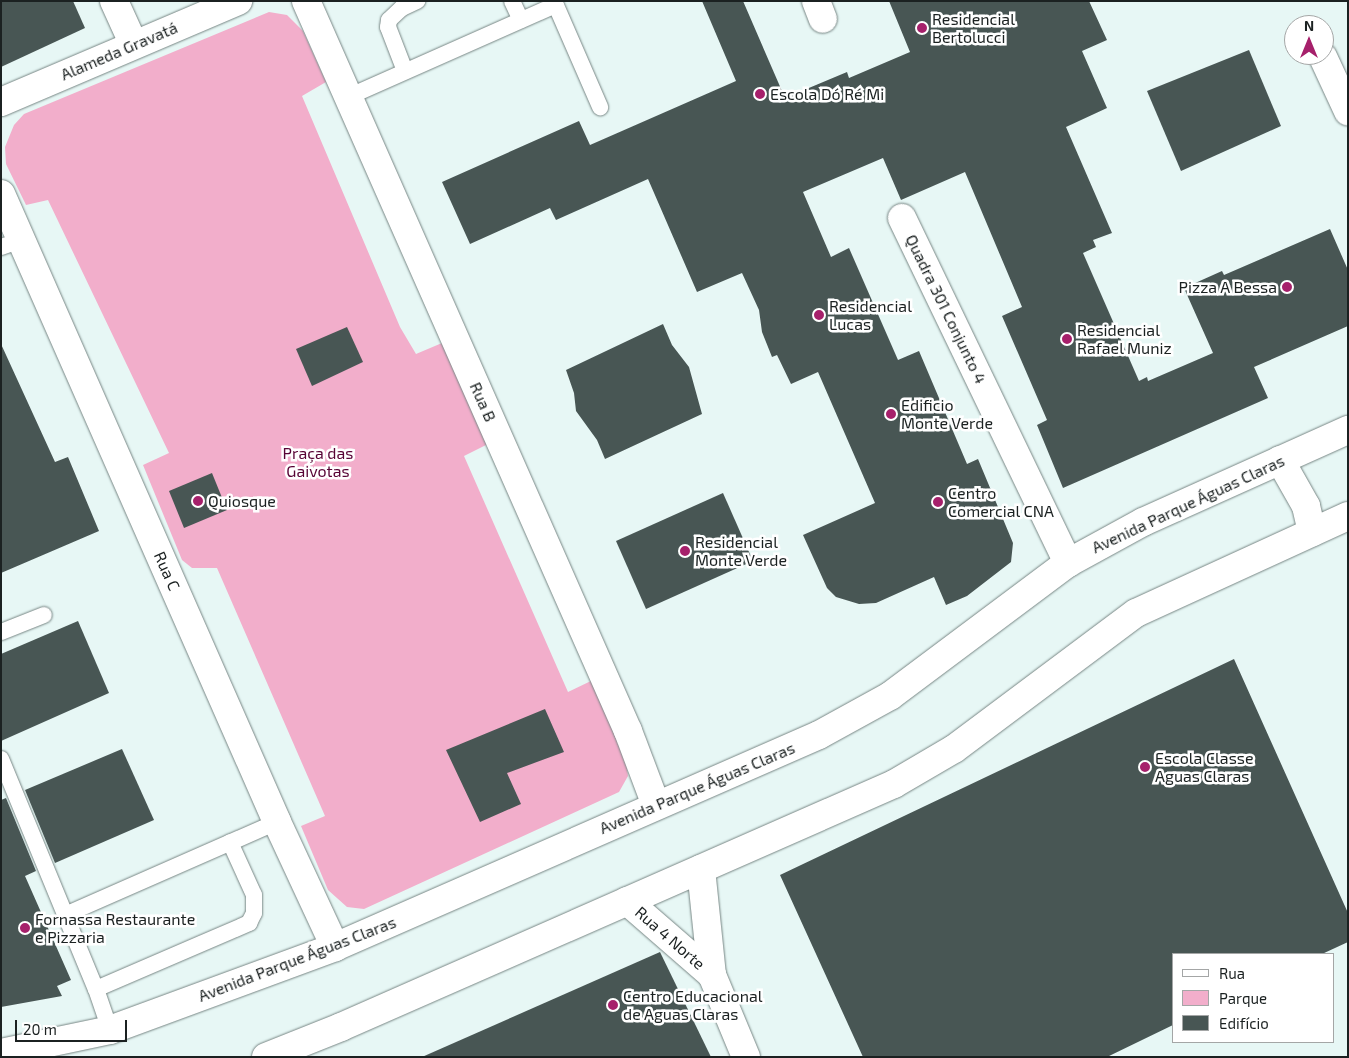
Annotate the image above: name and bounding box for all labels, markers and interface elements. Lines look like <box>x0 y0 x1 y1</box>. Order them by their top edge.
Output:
place label: Residencial Bertolucci <box>932 9 1015 47</box>
north arrow <box>1284 15 1334 65</box>
text: N <box>1304 17 1314 34</box>
street label: Alameda Gravatá <box>58 18 180 84</box>
marker: Residencial Bertolucci <box>916 22 928 34</box>
place label: Escola Dó Ré Mi <box>770 84 884 104</box>
marker: Escola Dó Ré Mi <box>754 88 766 100</box>
street label: Quadra 301 Conjunto 4 <box>902 231 990 387</box>
place label: Pizza A Bessa <box>1178 277 1277 297</box>
marker: Pizza A Bessa <box>1281 281 1293 293</box>
place label: Residencial Lucas <box>829 296 912 334</box>
marker: Residencial Lucas <box>813 309 825 321</box>
place label: Residencial Rafael Muniz <box>1077 320 1172 358</box>
marker: Residencial Rafael Muniz <box>1061 333 1073 345</box>
street label: Rua B <box>466 379 500 425</box>
place label: Edificio Monte Verde <box>901 395 993 433</box>
marker: Edificio Monte Verde <box>885 408 897 420</box>
park label: Praça das Gaivotas <box>283 443 353 481</box>
street label: Avenida Parque Águas Claras <box>1088 451 1288 557</box>
place label: Centro Comercial CNA <box>948 483 1054 521</box>
place label: Quiosque <box>208 491 276 511</box>
marker: Quiosque <box>192 495 204 507</box>
marker: Centro Comercial CNA <box>932 496 944 508</box>
place label: Residencial Monte Verde <box>695 532 787 570</box>
marker: Residencial Monte Verde <box>679 545 691 557</box>
street label: Rua C <box>150 549 184 593</box>
street label: Avenida Parque Águas Claras <box>596 738 798 838</box>
place label: Escola Classe Aguas Claras <box>1155 748 1253 786</box>
marker: Escola Classe Aguas Claras <box>1139 761 1151 773</box>
street label: Rua 4 Norte <box>631 902 709 974</box>
place label: Fornassa Restaurante e Pizzaria <box>35 909 195 947</box>
street label: Avenida Parque Águas Claras <box>195 912 399 1006</box>
marker: Fornassa Restaurante e Pizzaria <box>19 922 31 934</box>
legend <box>1172 953 1334 1043</box>
text: Rua <box>1219 964 1245 982</box>
place label: Centro Educacional de Aguas Claras <box>623 986 763 1024</box>
text: Parque <box>1219 989 1267 1007</box>
marker: Centro Educacional de Aguas Claras <box>607 999 619 1011</box>
scale bar <box>18 1010 130 1042</box>
text: Edifício <box>1219 1014 1269 1032</box>
text: 20 m <box>23 1020 57 1038</box>

